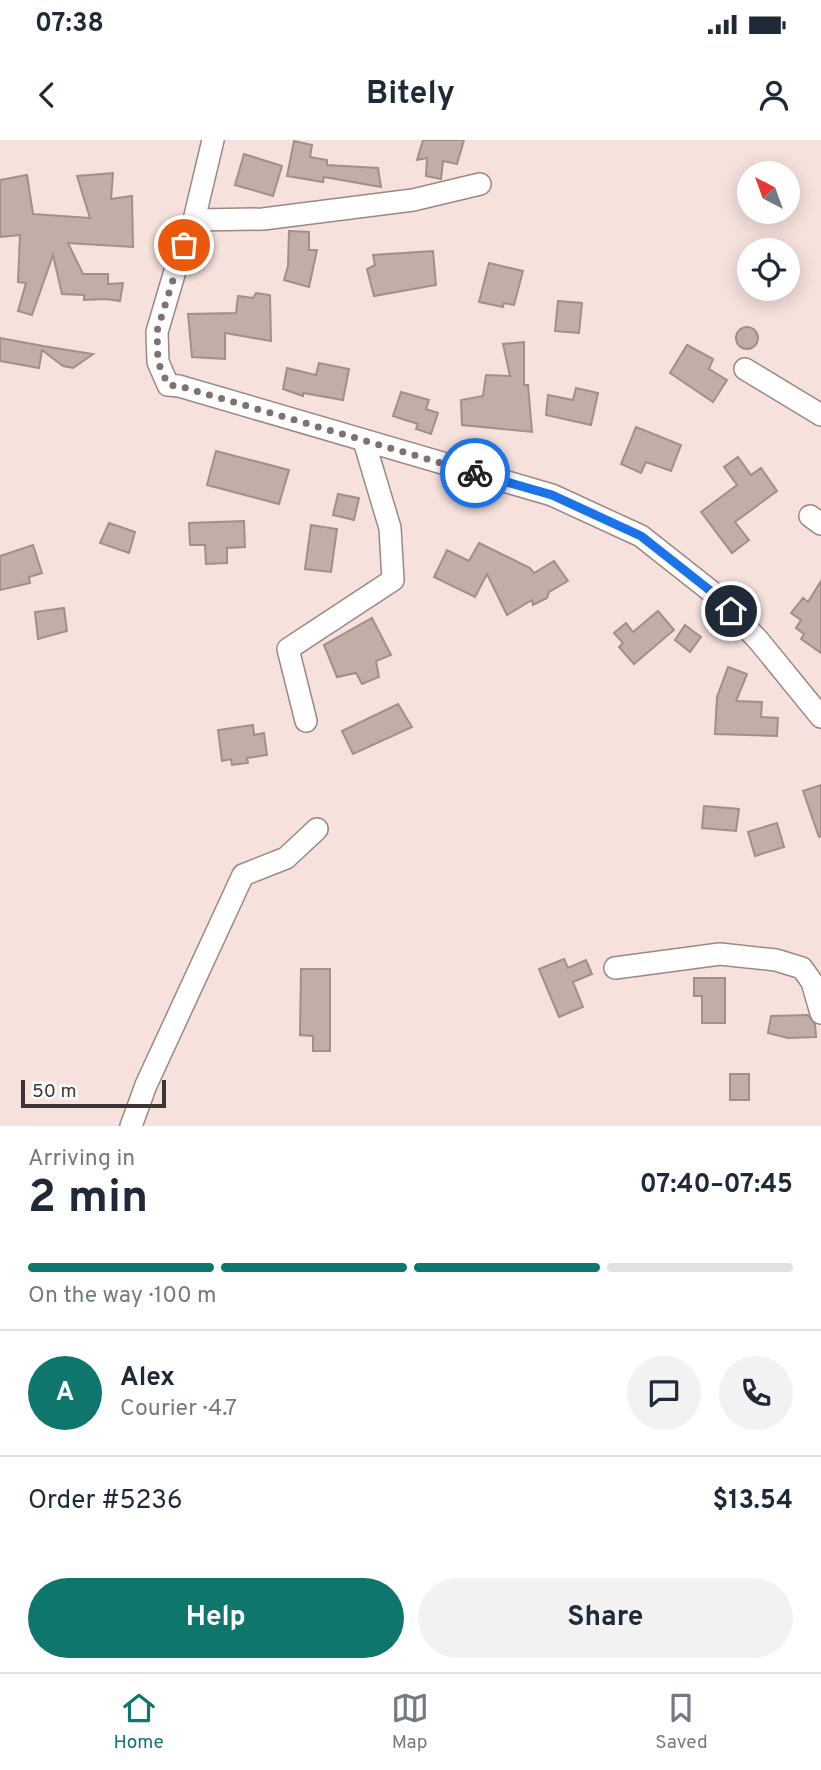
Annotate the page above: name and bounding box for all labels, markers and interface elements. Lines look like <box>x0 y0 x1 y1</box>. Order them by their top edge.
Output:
text: 07:38 <box>35 8 104 41</box>
text: Bitely <box>366 75 455 115</box>
icon: back <box>28 76 66 114</box>
icon: person <box>755 76 793 114</box>
north arrow <box>737 161 800 224</box>
map controls <box>737 161 800 301</box>
pin <box>154 215 214 275</box>
icon: bag <box>165 226 203 264</box>
button: locate <box>737 238 800 301</box>
courier <box>440 438 510 508</box>
icon: bike <box>456 454 494 492</box>
pin <box>701 581 761 641</box>
icon: home <box>712 592 750 630</box>
scale bar <box>21 1077 166 1109</box>
text: 50 m <box>32 1080 77 1104</box>
text: Arriving in <box>28 1145 135 1174</box>
text: 07:40–07:45 <box>640 1169 793 1202</box>
text: 2 min <box>28 1170 148 1229</box>
text: On the way · 100 m <box>28 1282 217 1311</box>
button: chat <box>627 1356 701 1430</box>
button: phone <box>719 1356 793 1430</box>
text: Alex <box>120 1362 175 1395</box>
text: A <box>56 1377 74 1410</box>
text: Courier · 4.7 <box>120 1395 237 1424</box>
text: Order #5236 <box>28 1485 183 1518</box>
text: $13.54 <box>712 1485 793 1518</box>
button: Help <box>28 1578 404 1658</box>
button: Share <box>418 1578 793 1658</box>
tab: Home <box>113 1689 164 1755</box>
tab: Map <box>391 1689 429 1755</box>
tab: Saved <box>655 1689 708 1755</box>

